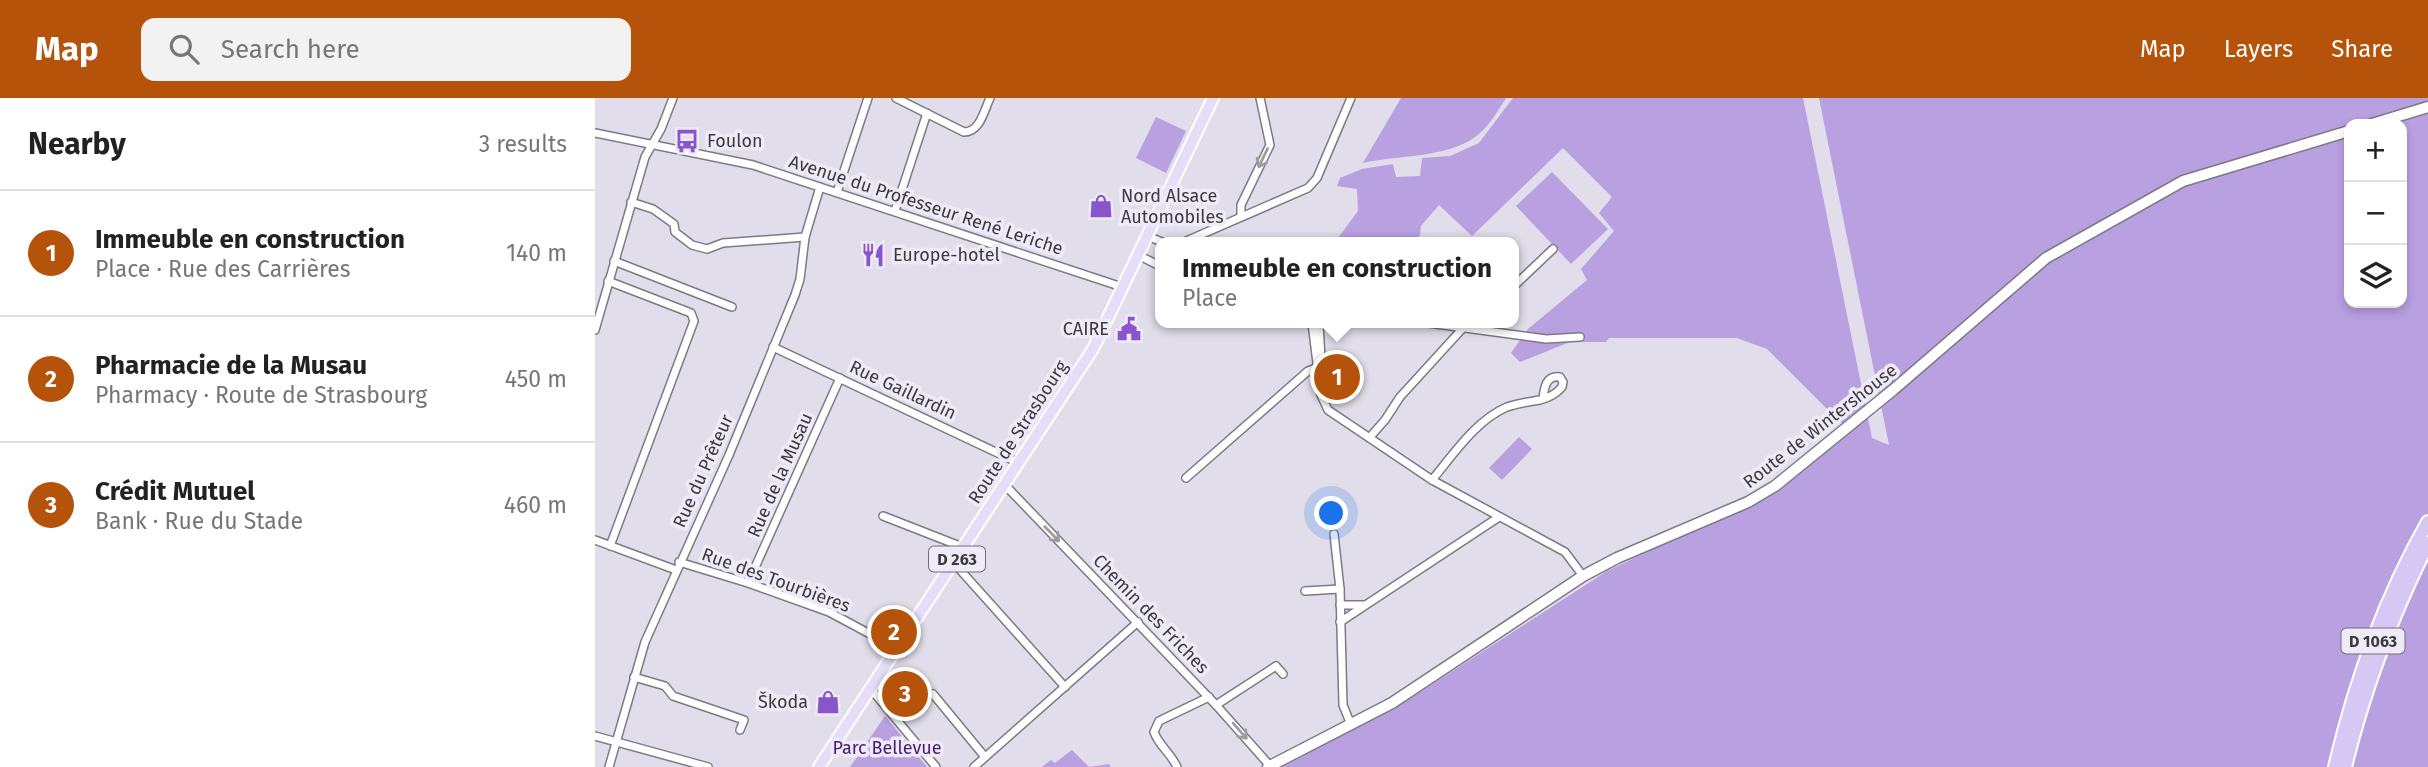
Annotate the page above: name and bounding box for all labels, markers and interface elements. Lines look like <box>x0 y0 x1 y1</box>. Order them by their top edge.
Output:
search box <box>141 18 631 81</box>
text: Map <box>35 29 99 69</box>
icon: search <box>165 30 203 68</box>
text: Search here <box>221 34 360 65</box>
text: Map <box>2140 35 2186 63</box>
text: Layers <box>2224 35 2293 63</box>
text: Share <box>2331 35 2393 63</box>
map controls <box>2344 119 2407 308</box>
button: + <box>2344 119 2407 182</box>
text: Nearby <box>28 126 126 162</box>
bus stop icon: Foulon <box>673 127 701 155</box>
text: 3 results <box>479 130 567 158</box>
place label: Foulon <box>707 130 762 152</box>
one-way arrow <box>1256 147 1270 168</box>
street label: Avenue du Professeur René Leriche <box>786 150 1066 260</box>
button: − <box>2344 182 2407 245</box>
place label: Nord Alsace Automobiles <box>1121 185 1224 228</box>
shop icon: Nord Alsace Automobiles <box>1087 192 1115 220</box>
text: Immeuble en construction <box>95 224 405 255</box>
popup <box>1155 237 1519 328</box>
text: 1 <box>46 239 56 267</box>
text: 140 m <box>506 239 567 267</box>
restaurant icon: Europe-hotel <box>859 241 887 269</box>
place label: Europe-hotel <box>893 244 1000 266</box>
button: layers <box>2344 245 2407 308</box>
text: Immeuble en construction <box>1182 253 1492 284</box>
text: Place · Rue des Carrières <box>95 255 351 283</box>
text: Place <box>1182 284 1237 312</box>
public building icon: CAIRE <box>1115 315 1143 343</box>
place label: CAIRE <box>1063 318 1109 340</box>
text: Pharmacie de la Musau <box>95 350 367 381</box>
pin: 1 <box>1314 351 1360 403</box>
street label: Rue Gaillardin <box>846 356 960 424</box>
street label: Route de Strasbourg <box>964 356 1073 508</box>
street label: Route de Wintershouse <box>1739 359 1901 493</box>
text: 2 <box>45 365 57 393</box>
text: 450 m <box>505 365 567 393</box>
text: Pharmacy · Route de Strasbourg <box>95 381 427 409</box>
street label: Rue de la Musau <box>743 409 817 541</box>
street label: Rue du Prêteur <box>668 411 738 531</box>
text: Crédit Mutuel <box>95 476 255 507</box>
text: 3 <box>45 491 57 519</box>
text: 460 m <box>504 491 567 519</box>
your location <box>1314 496 1348 530</box>
text: Bank · Rue du Stade <box>95 507 303 535</box>
one-way arrow <box>1044 525 1061 542</box>
street label: Rue des Tourbières <box>699 543 853 617</box>
road number: D 263 <box>929 546 985 572</box>
street label: Chemin des Friches <box>1088 550 1214 678</box>
pin: 2 <box>871 606 917 658</box>
road number: D 1063 <box>2341 628 2405 654</box>
pin: 3 <box>882 668 928 720</box>
shop icon: Škoda <box>814 688 842 716</box>
place label: Škoda <box>758 691 808 713</box>
one-way arrow <box>1231 722 1248 739</box>
park label: Parc Bellevue <box>832 737 942 759</box>

